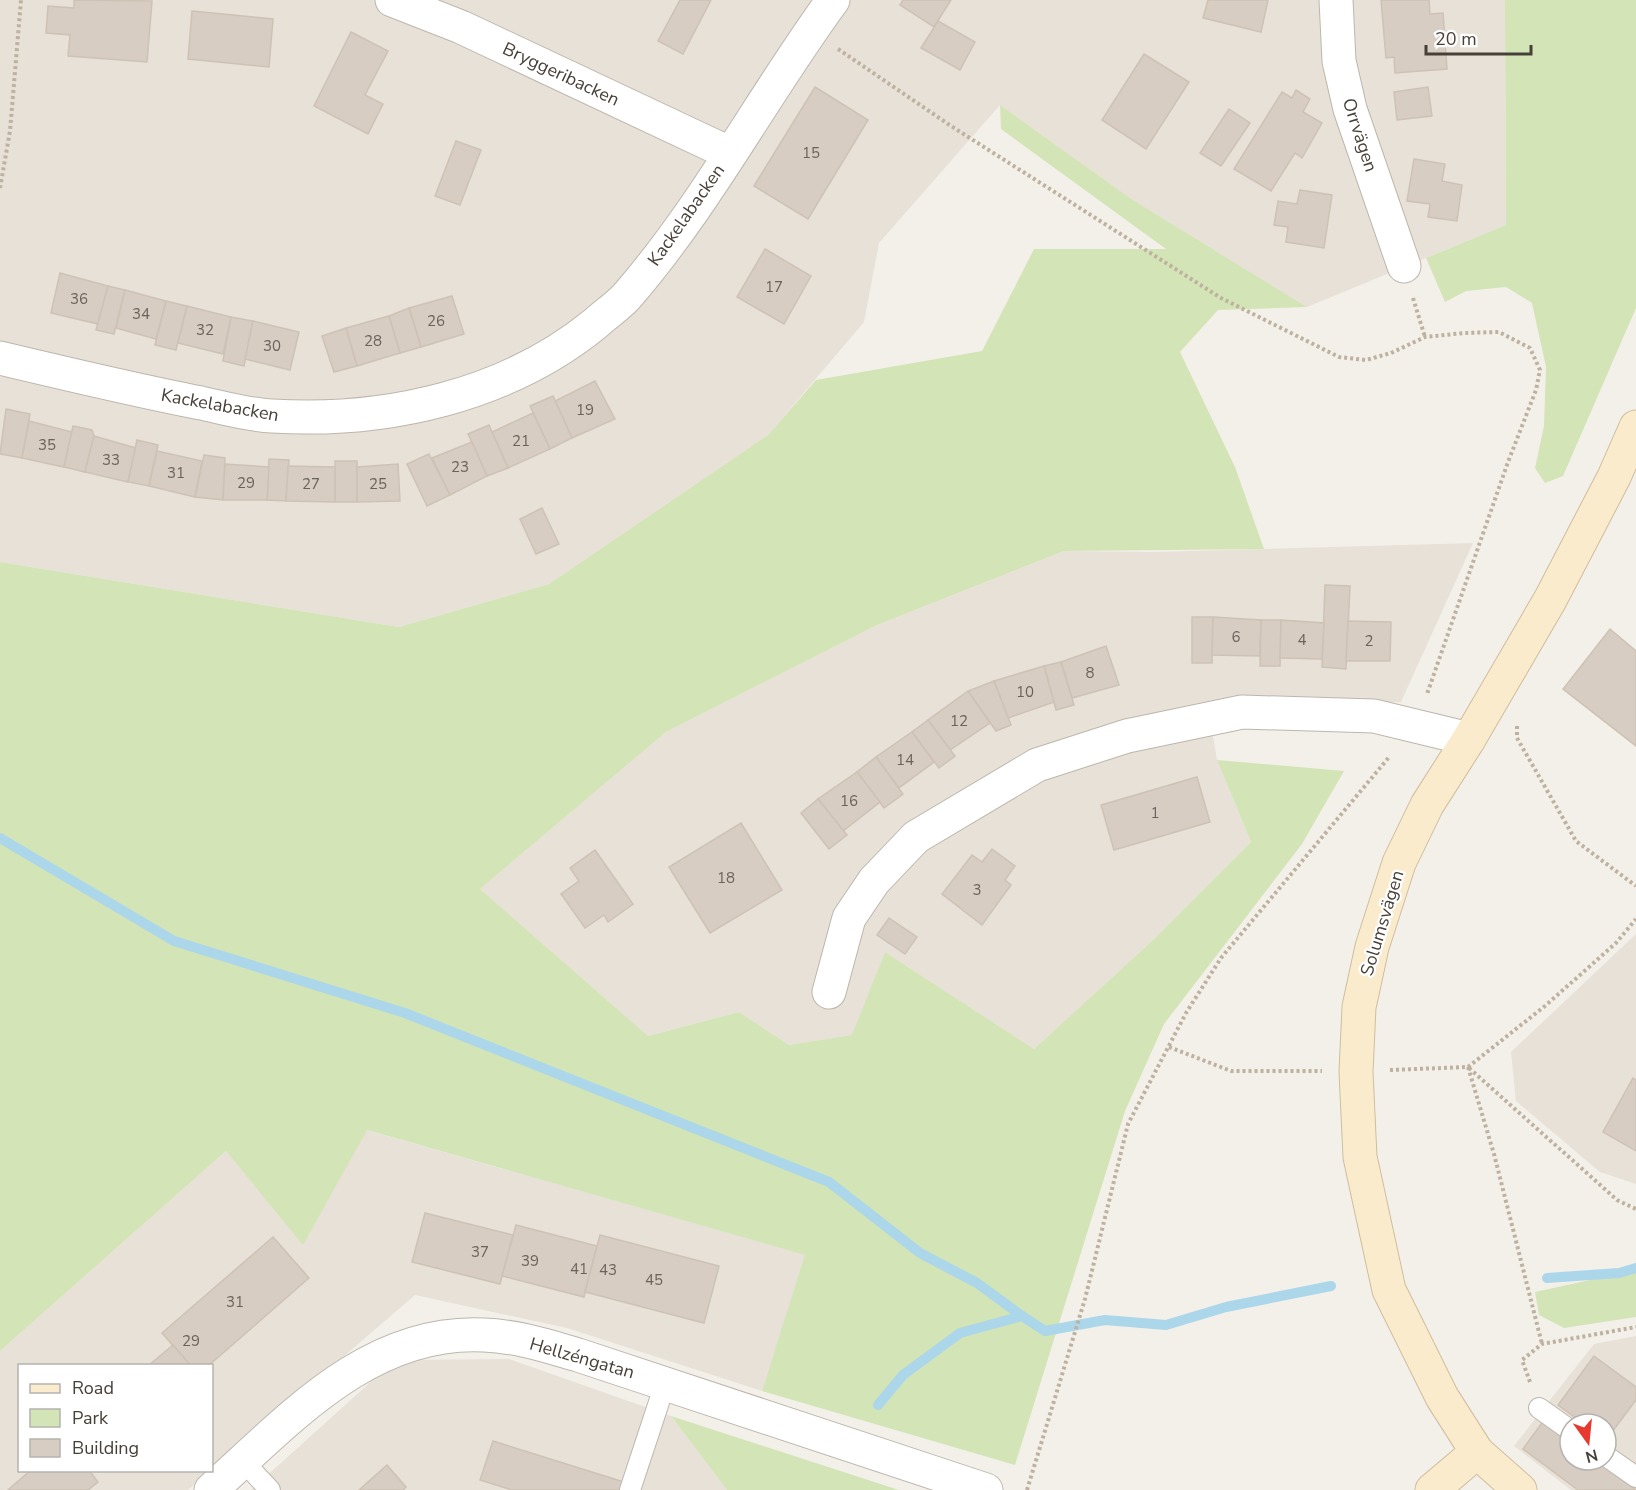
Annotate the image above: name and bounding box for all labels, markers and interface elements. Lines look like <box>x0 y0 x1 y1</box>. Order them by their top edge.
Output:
scale bar <box>1426 18 1531 56</box>
text: 20 m <box>1435 27 1477 51</box>
street label: Bryggeribacken <box>499 36 623 112</box>
street label: Orrvägen <box>1337 95 1383 175</box>
house number: 15 <box>802 143 820 163</box>
street label: Kackelabacken <box>642 159 730 271</box>
house number: 17 <box>765 277 783 297</box>
house number: 36 <box>70 289 88 309</box>
house number: 34 <box>132 304 150 324</box>
house number: 26 <box>427 311 445 331</box>
house number: 32 <box>196 320 214 340</box>
house number: 28 <box>364 331 382 351</box>
house number: 30 <box>263 336 281 356</box>
street label: Kackelabacken <box>159 383 281 427</box>
house number: 19 <box>576 400 594 420</box>
house number: 21 <box>512 431 530 451</box>
house number: 35 <box>38 435 56 455</box>
house number: 33 <box>102 450 120 470</box>
house number: 23 <box>451 457 469 477</box>
house number: 31 <box>167 463 185 483</box>
house number: 29 <box>237 473 255 493</box>
house number: 27 <box>302 474 320 494</box>
house number: 25 <box>369 474 387 494</box>
house number: 6 <box>1231 627 1241 647</box>
house number: 4 <box>1297 630 1307 650</box>
house number: 2 <box>1364 631 1374 651</box>
house number: 8 <box>1085 663 1095 683</box>
house number: 10 <box>1016 682 1034 702</box>
house number: 12 <box>950 711 968 731</box>
house number: 14 <box>896 750 914 770</box>
house number: 16 <box>840 791 858 811</box>
house number: 1 <box>1150 803 1160 823</box>
street label: Solumsvägen <box>1355 867 1409 979</box>
house number: 18 <box>717 868 735 888</box>
house number: 3 <box>972 880 982 900</box>
house number: 37 <box>471 1242 489 1262</box>
house number: 39 <box>521 1251 539 1271</box>
house number: 41 <box>570 1259 588 1279</box>
house number: 43 <box>599 1260 617 1280</box>
house number: 45 <box>645 1270 663 1290</box>
house number: 31 <box>226 1292 244 1312</box>
house number: 29 <box>182 1331 200 1351</box>
street label: Hellzéngatan <box>527 1332 637 1384</box>
legend <box>18 1364 213 1472</box>
text: Road <box>72 1376 114 1400</box>
text: Park <box>72 1406 109 1430</box>
north arrow <box>1558 1412 1618 1472</box>
text: Building <box>72 1436 139 1460</box>
text: N <box>1583 1443 1600 1468</box>

